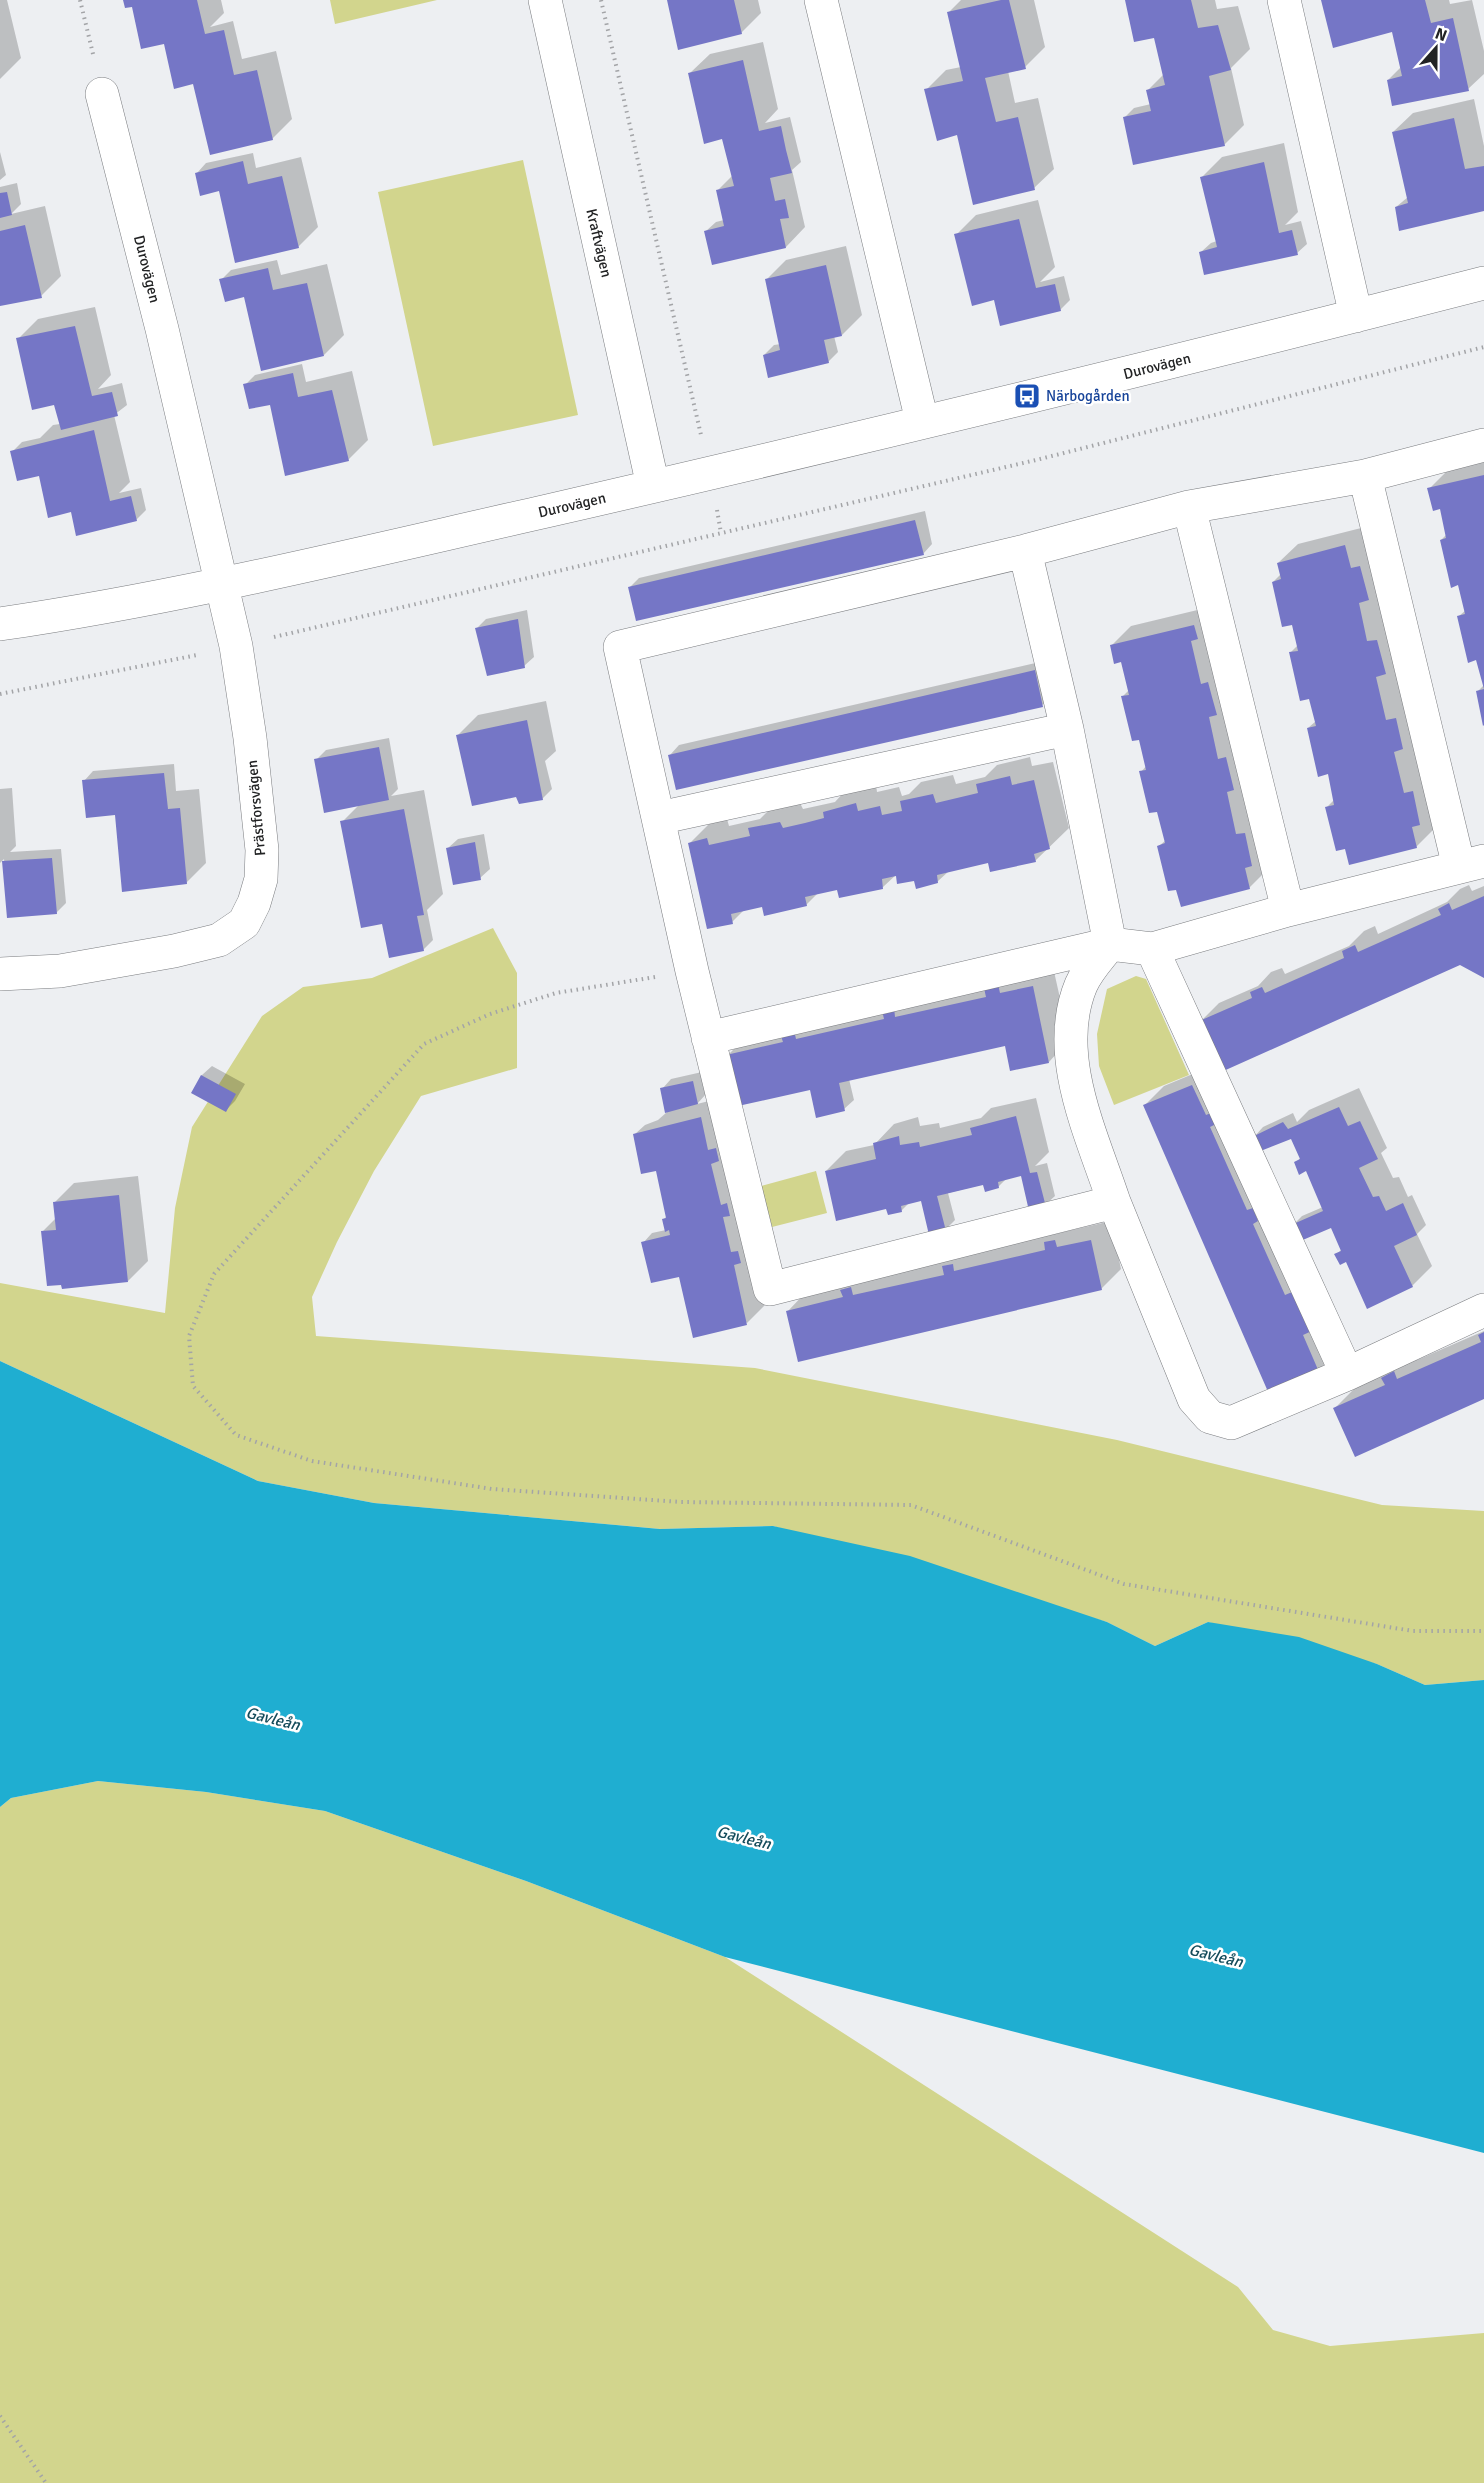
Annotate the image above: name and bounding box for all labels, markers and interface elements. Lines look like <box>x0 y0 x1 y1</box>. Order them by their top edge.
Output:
north arrow <box>1406 18 1466 78</box>
text: N <box>1432 24 1450 46</box>
street label: Kraftvägen <box>582 207 616 279</box>
street label: Durovägen <box>130 233 164 305</box>
street label: Durovägen <box>1121 349 1193 383</box>
bus stop icon: Närbogården <box>1012 381 1042 411</box>
place label: Närbogården <box>1046 387 1130 405</box>
street label: Durovägen <box>536 488 608 522</box>
street label: Prästforsvägen <box>243 759 269 857</box>
water label: Gavleån <box>244 1703 303 1736</box>
water label: Gavleån <box>715 1822 774 1855</box>
water label: Gavleån <box>1187 1940 1246 1973</box>

